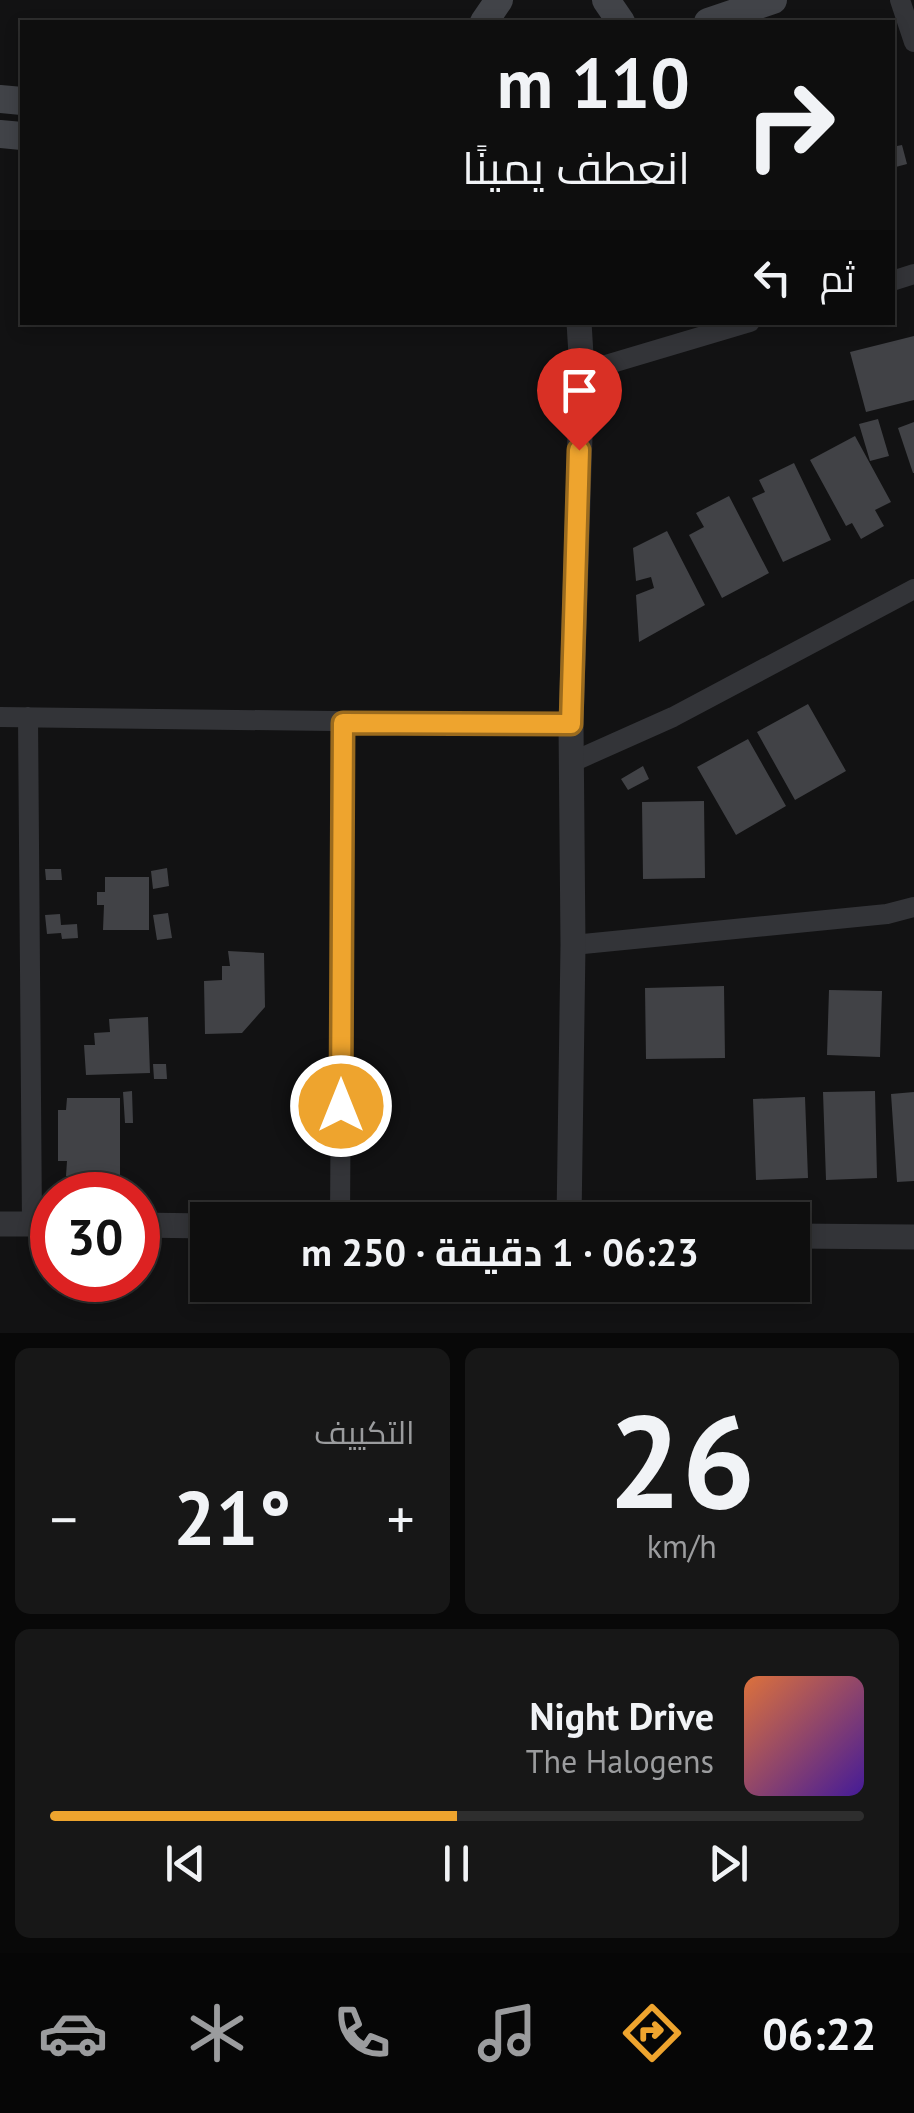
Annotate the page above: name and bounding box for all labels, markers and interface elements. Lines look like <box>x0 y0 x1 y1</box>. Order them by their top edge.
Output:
text: 110 m <box>497 37 690 127</box>
icon: right <box>725 60 855 190</box>
text: انعطف يمينًا <box>462 138 690 196</box>
icon: left <box>745 250 800 305</box>
text: ثم <box>820 253 855 302</box>
pin <box>537 348 622 451</box>
icon: arrive <box>552 363 607 418</box>
position arrow <box>289 1054 393 1158</box>
speed limit sign: 30 <box>30 1172 160 1302</box>
text: 06:23 · 1 دقيقة · 250 m <box>301 1227 699 1276</box>
text: 26 <box>608 1376 755 1544</box>
text: التكييف <box>314 1411 415 1453</box>
text: 21° <box>173 1469 291 1566</box>
text: − <box>50 1483 78 1554</box>
text: + <box>387 1483 414 1554</box>
text: km/h <box>647 1525 717 1567</box>
text: Night Drive <box>530 1691 714 1740</box>
text: The Halogens <box>526 1740 714 1782</box>
icon: previous <box>158 1836 213 1891</box>
icon: pause <box>429 1836 484 1891</box>
icon: next <box>701 1836 756 1891</box>
icon: car <box>38 1998 108 2068</box>
icon: climate <box>182 1998 252 2068</box>
icon: phone <box>327 1998 397 2068</box>
icon: music <box>472 1998 542 2068</box>
icon: directions <box>617 1998 687 2068</box>
text: 06:22 <box>762 2004 877 2062</box>

